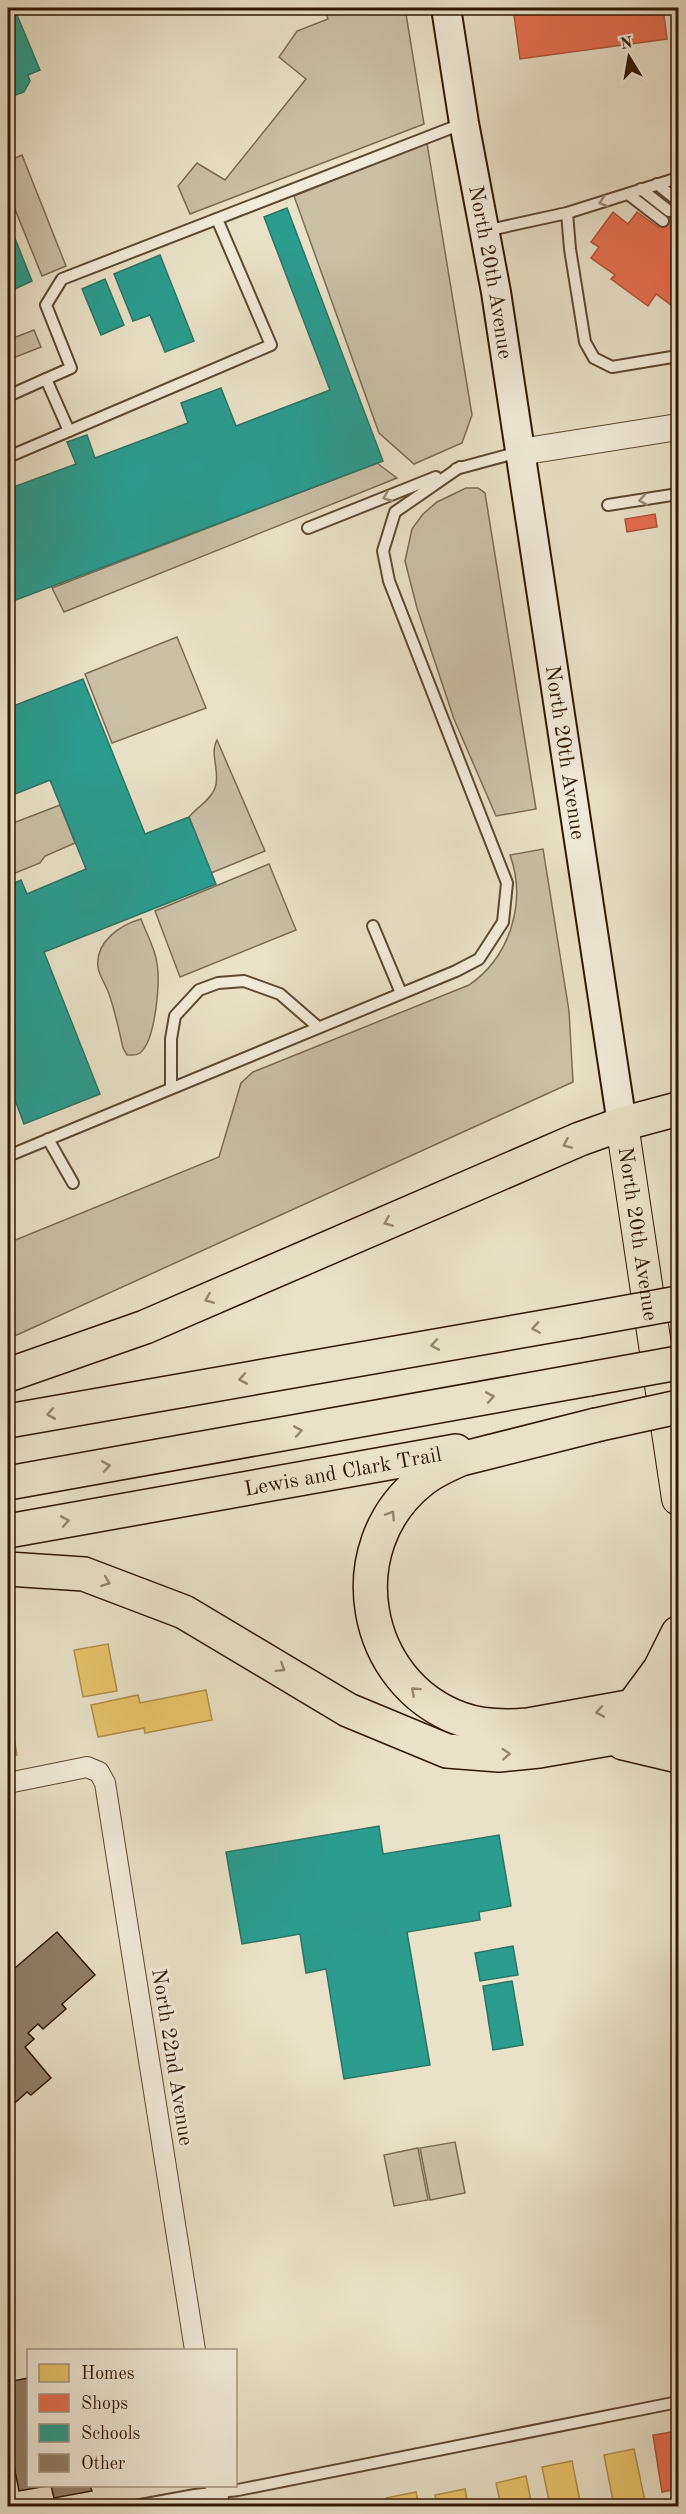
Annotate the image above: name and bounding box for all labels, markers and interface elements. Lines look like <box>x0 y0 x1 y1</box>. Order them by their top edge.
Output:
north arrow <box>599 27 659 87</box>
text: N <box>619 35 635 53</box>
street label: North 20th Avenue <box>464 184 515 360</box>
one-way arrow <box>598 194 609 207</box>
one-way arrow <box>382 490 393 502</box>
one-way arrow <box>639 493 648 505</box>
street label: North 20th Avenue <box>541 664 588 841</box>
one-way arrow <box>562 1137 573 1149</box>
street label: North 20th Avenue <box>614 1146 660 1322</box>
one-way arrow <box>383 1215 394 1227</box>
one-way arrow <box>204 1292 215 1304</box>
one-way arrow <box>531 1321 541 1334</box>
one-way arrow <box>431 1338 441 1351</box>
one-way arrow <box>239 1373 248 1385</box>
one-way arrow <box>485 1391 495 1404</box>
one-way arrow <box>47 1407 57 1420</box>
one-way arrow <box>293 1425 303 1438</box>
street label: Lewis and Clark Trail <box>243 1445 444 1501</box>
one-way arrow <box>101 1460 111 1473</box>
one-way arrow <box>384 1510 395 1521</box>
one-way arrow <box>60 1515 70 1528</box>
one-way arrow <box>100 1575 111 1588</box>
one-way arrow <box>275 1660 285 1672</box>
one-way arrow <box>412 1687 422 1698</box>
one-way arrow <box>596 1705 606 1718</box>
one-way arrow <box>501 1747 510 1760</box>
street label: North 22nd Avenue <box>147 1967 196 2147</box>
legend <box>27 2349 237 2487</box>
text: Homes <box>81 2365 135 2383</box>
text: Shops <box>81 2395 128 2413</box>
text: Schools <box>81 2425 141 2443</box>
text: Other <box>81 2455 126 2473</box>

